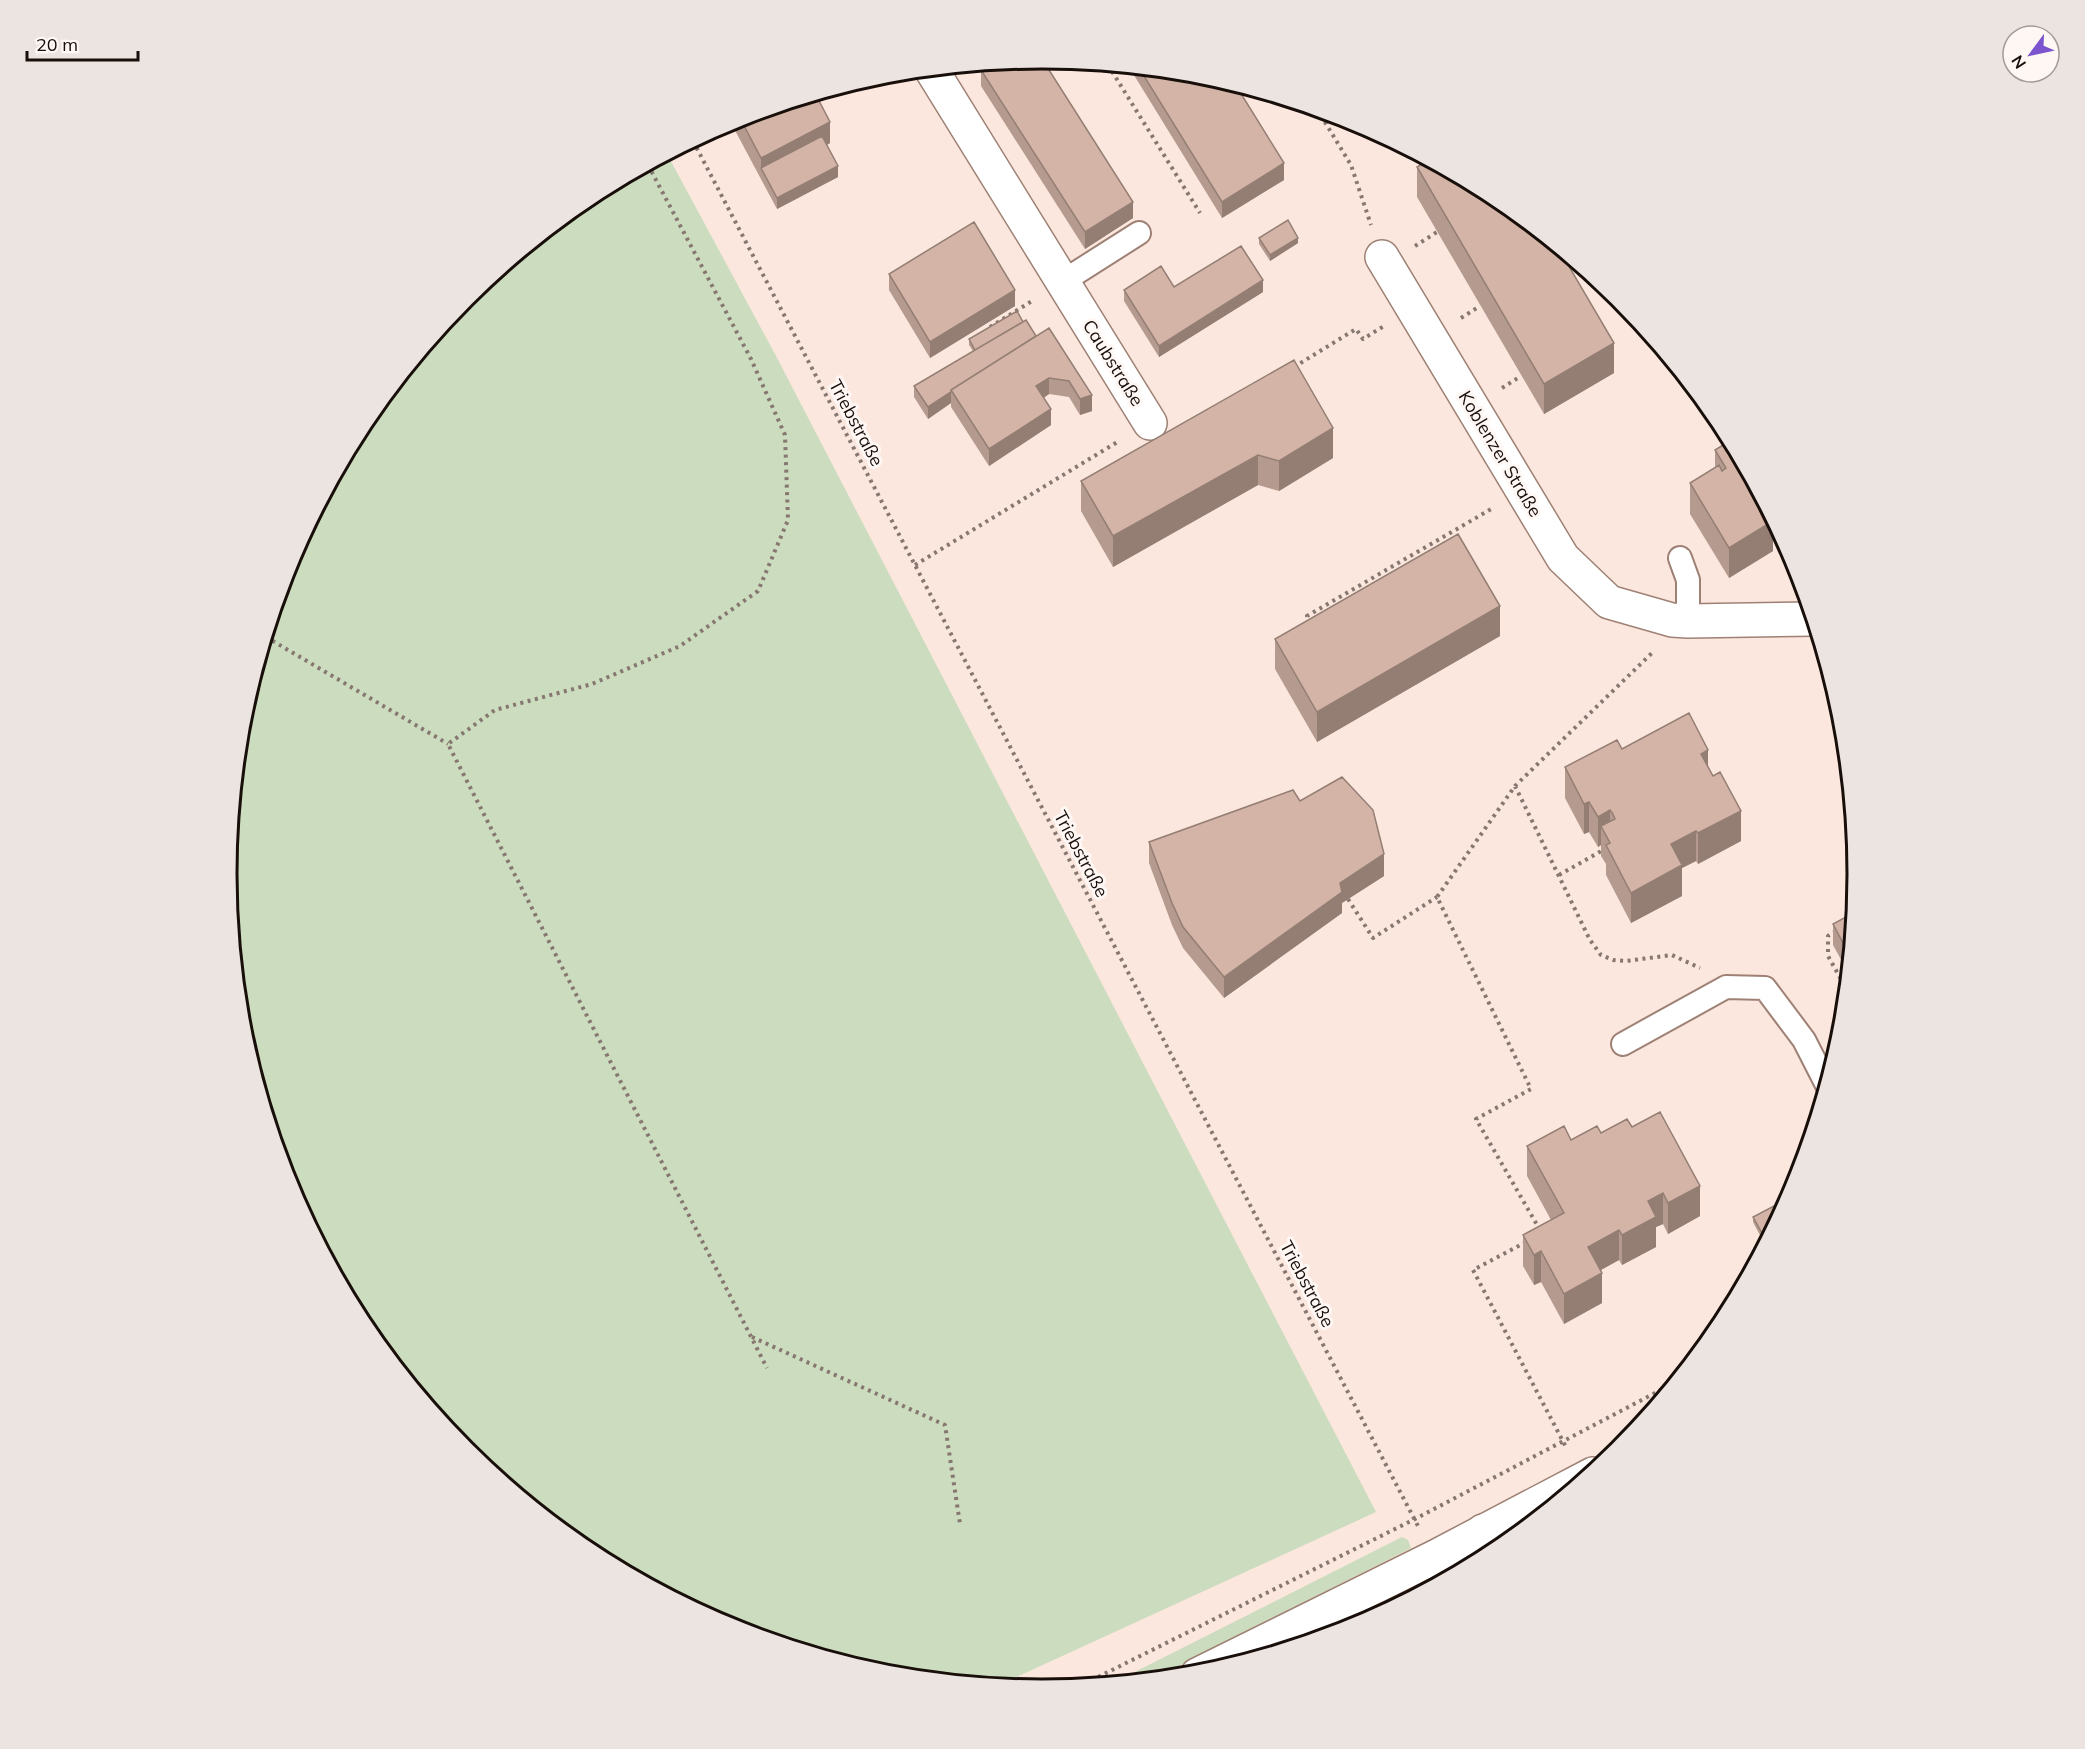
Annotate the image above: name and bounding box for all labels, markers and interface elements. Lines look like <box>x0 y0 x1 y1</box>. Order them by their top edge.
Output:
scale bar <box>27 24 138 62</box>
north arrow <box>2001 24 2061 84</box>
text: 20 m <box>36 33 78 56</box>
text: N <box>2007 52 2030 73</box>
street label: Caubstraße <box>1078 315 1149 410</box>
street label: Triebstraße <box>824 376 889 470</box>
street label: Koblenzer Straße <box>1454 387 1547 521</box>
street label: Triebstraße <box>1049 807 1114 901</box>
street label: Triebstraße <box>1275 1237 1340 1331</box>

